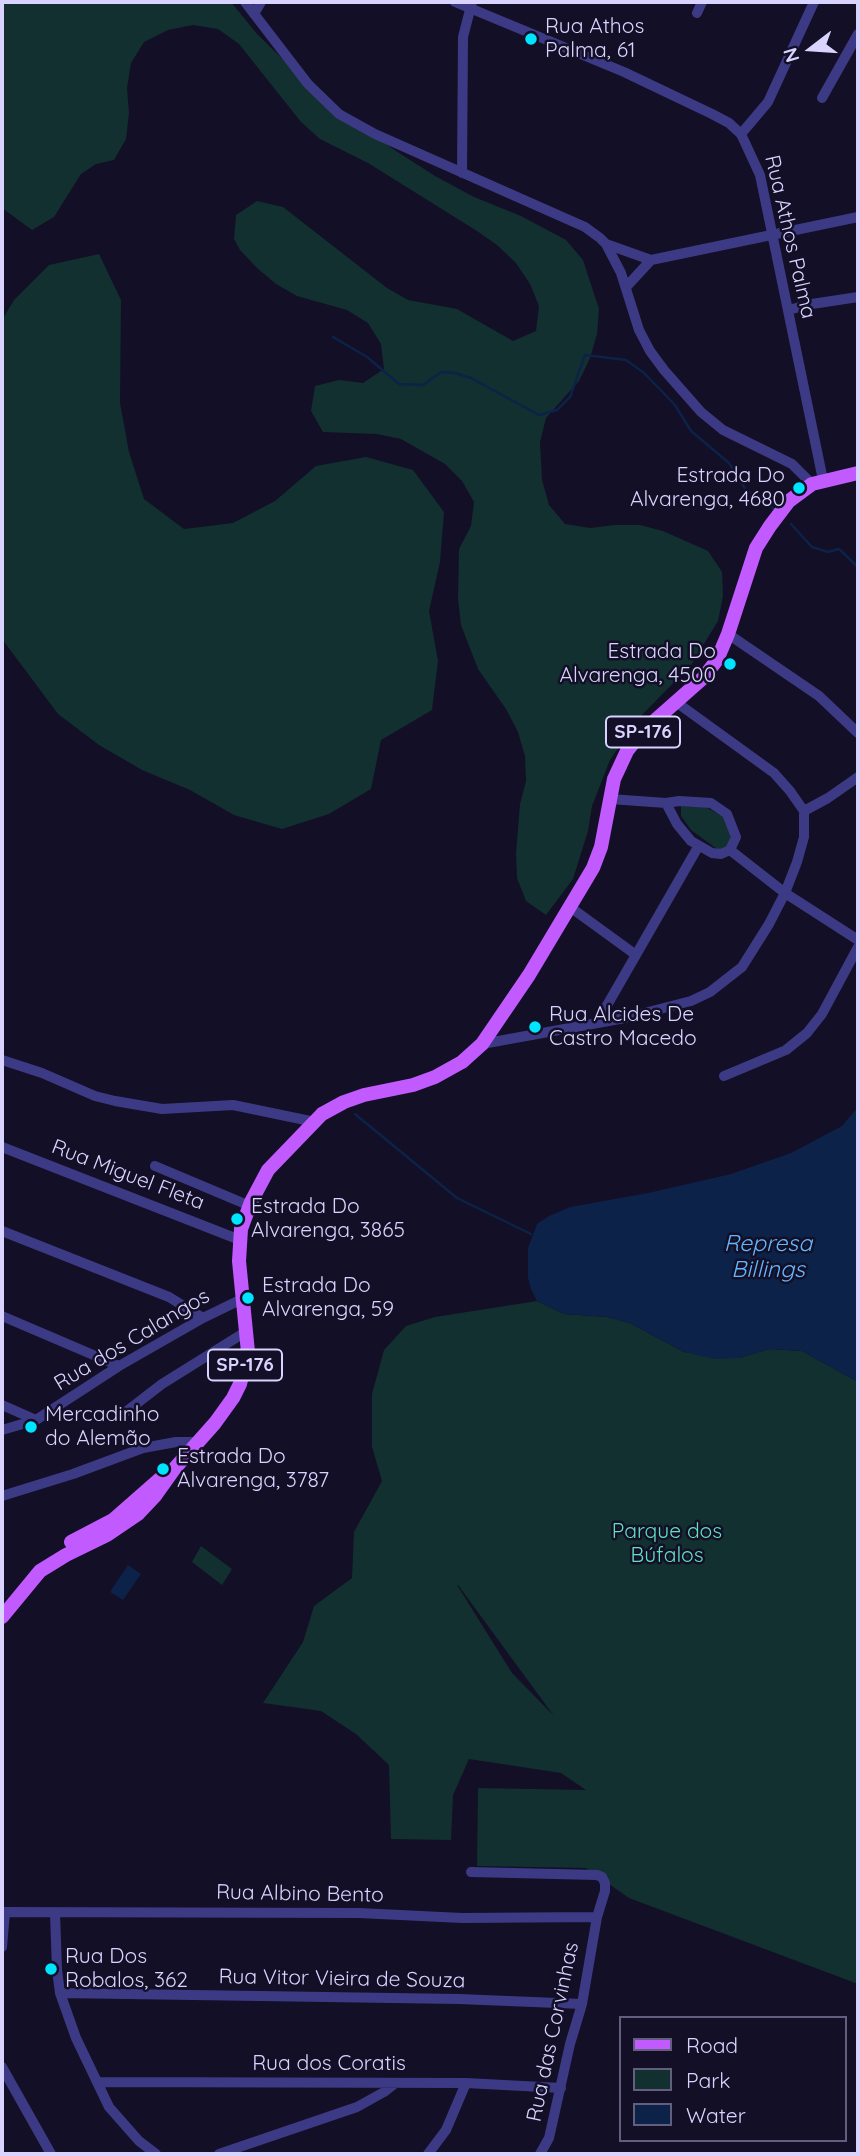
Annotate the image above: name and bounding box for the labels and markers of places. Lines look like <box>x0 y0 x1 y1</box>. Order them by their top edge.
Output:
place label: Rua Athos Palma, 61 <box>545 14 644 64</box>
marker: Rua Athos Palma, 61 <box>523 31 539 47</box>
place label: Estrada Do Alvarenga, 4680 <box>630 463 785 513</box>
marker: Estrada Do Alvarenga, 4680 <box>791 480 807 496</box>
place label: Estrada Do Alvarenga, 4500 <box>559 639 716 689</box>
marker: Estrada Do Alvarenga, 4500 <box>722 656 738 672</box>
place label: Rua Alcides De Castro Macedo <box>549 1002 697 1052</box>
marker: Rua Alcides De Castro Macedo <box>527 1019 543 1035</box>
place label: Estrada Do Alvarenga, 3865 <box>251 1194 405 1244</box>
marker: Estrada Do Alvarenga, 3865 <box>229 1211 245 1227</box>
place label: Estrada Do Alvarenga, 59 <box>262 1273 394 1323</box>
marker: Estrada Do Alvarenga, 59 <box>240 1290 256 1306</box>
place label: Mercadinho do Alemão <box>45 1402 159 1452</box>
marker: Mercadinho do Alemão <box>23 1419 39 1435</box>
place label: Estrada Do Alvarenga, 3787 <box>177 1444 329 1494</box>
marker: Estrada Do Alvarenga, 3787 <box>155 1461 171 1477</box>
place label: Rua Dos Robalos, 362 <box>65 1944 188 1994</box>
marker: Rua Dos Robalos, 362 <box>43 1961 59 1977</box>

